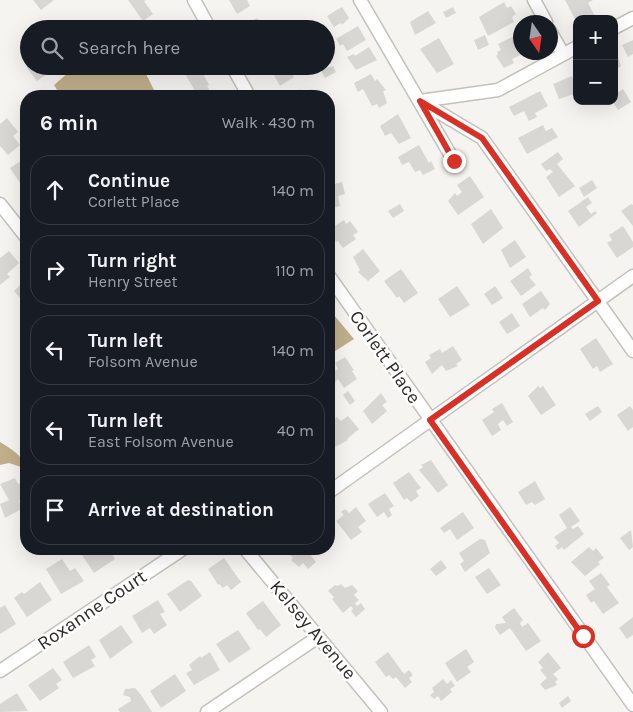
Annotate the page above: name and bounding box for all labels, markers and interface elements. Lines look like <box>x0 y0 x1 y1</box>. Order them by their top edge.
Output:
north arrow <box>513 15 558 60</box>
map controls <box>573 15 618 105</box>
button: + <box>573 15 618 60</box>
search box <box>20 20 335 75</box>
icon: search <box>38 34 66 62</box>
text: Search here <box>78 37 180 59</box>
button: − <box>573 60 618 105</box>
text: 6 min <box>40 111 98 135</box>
text: Walk · 430 m <box>222 113 315 132</box>
route end <box>443 150 466 173</box>
text: Continue <box>88 170 170 192</box>
icon: ahead <box>41 176 69 204</box>
text: 140 m <box>272 181 314 200</box>
text: Corlett Place <box>88 192 179 211</box>
text: Turn right <box>88 250 177 272</box>
icon: right <box>41 256 69 284</box>
text: 110 m <box>275 261 314 280</box>
text: Henry Street <box>88 272 178 291</box>
street label: Corlett Place <box>345 306 425 408</box>
text: Turn left <box>88 330 163 352</box>
icon: left <box>41 336 69 364</box>
text: 140 m <box>272 341 314 360</box>
text: Folsom Avenue <box>88 352 198 371</box>
text: Turn left <box>88 410 163 432</box>
icon: left <box>41 416 69 444</box>
text: 40 m <box>277 421 314 440</box>
text: East Folsom Avenue <box>88 432 234 451</box>
icon: arrive <box>41 496 69 524</box>
text: Arrive at destination <box>88 499 274 521</box>
street label: Roxanne Court <box>33 565 151 655</box>
street label: Kelsey Avenue <box>265 576 361 684</box>
route start <box>572 625 595 648</box>

